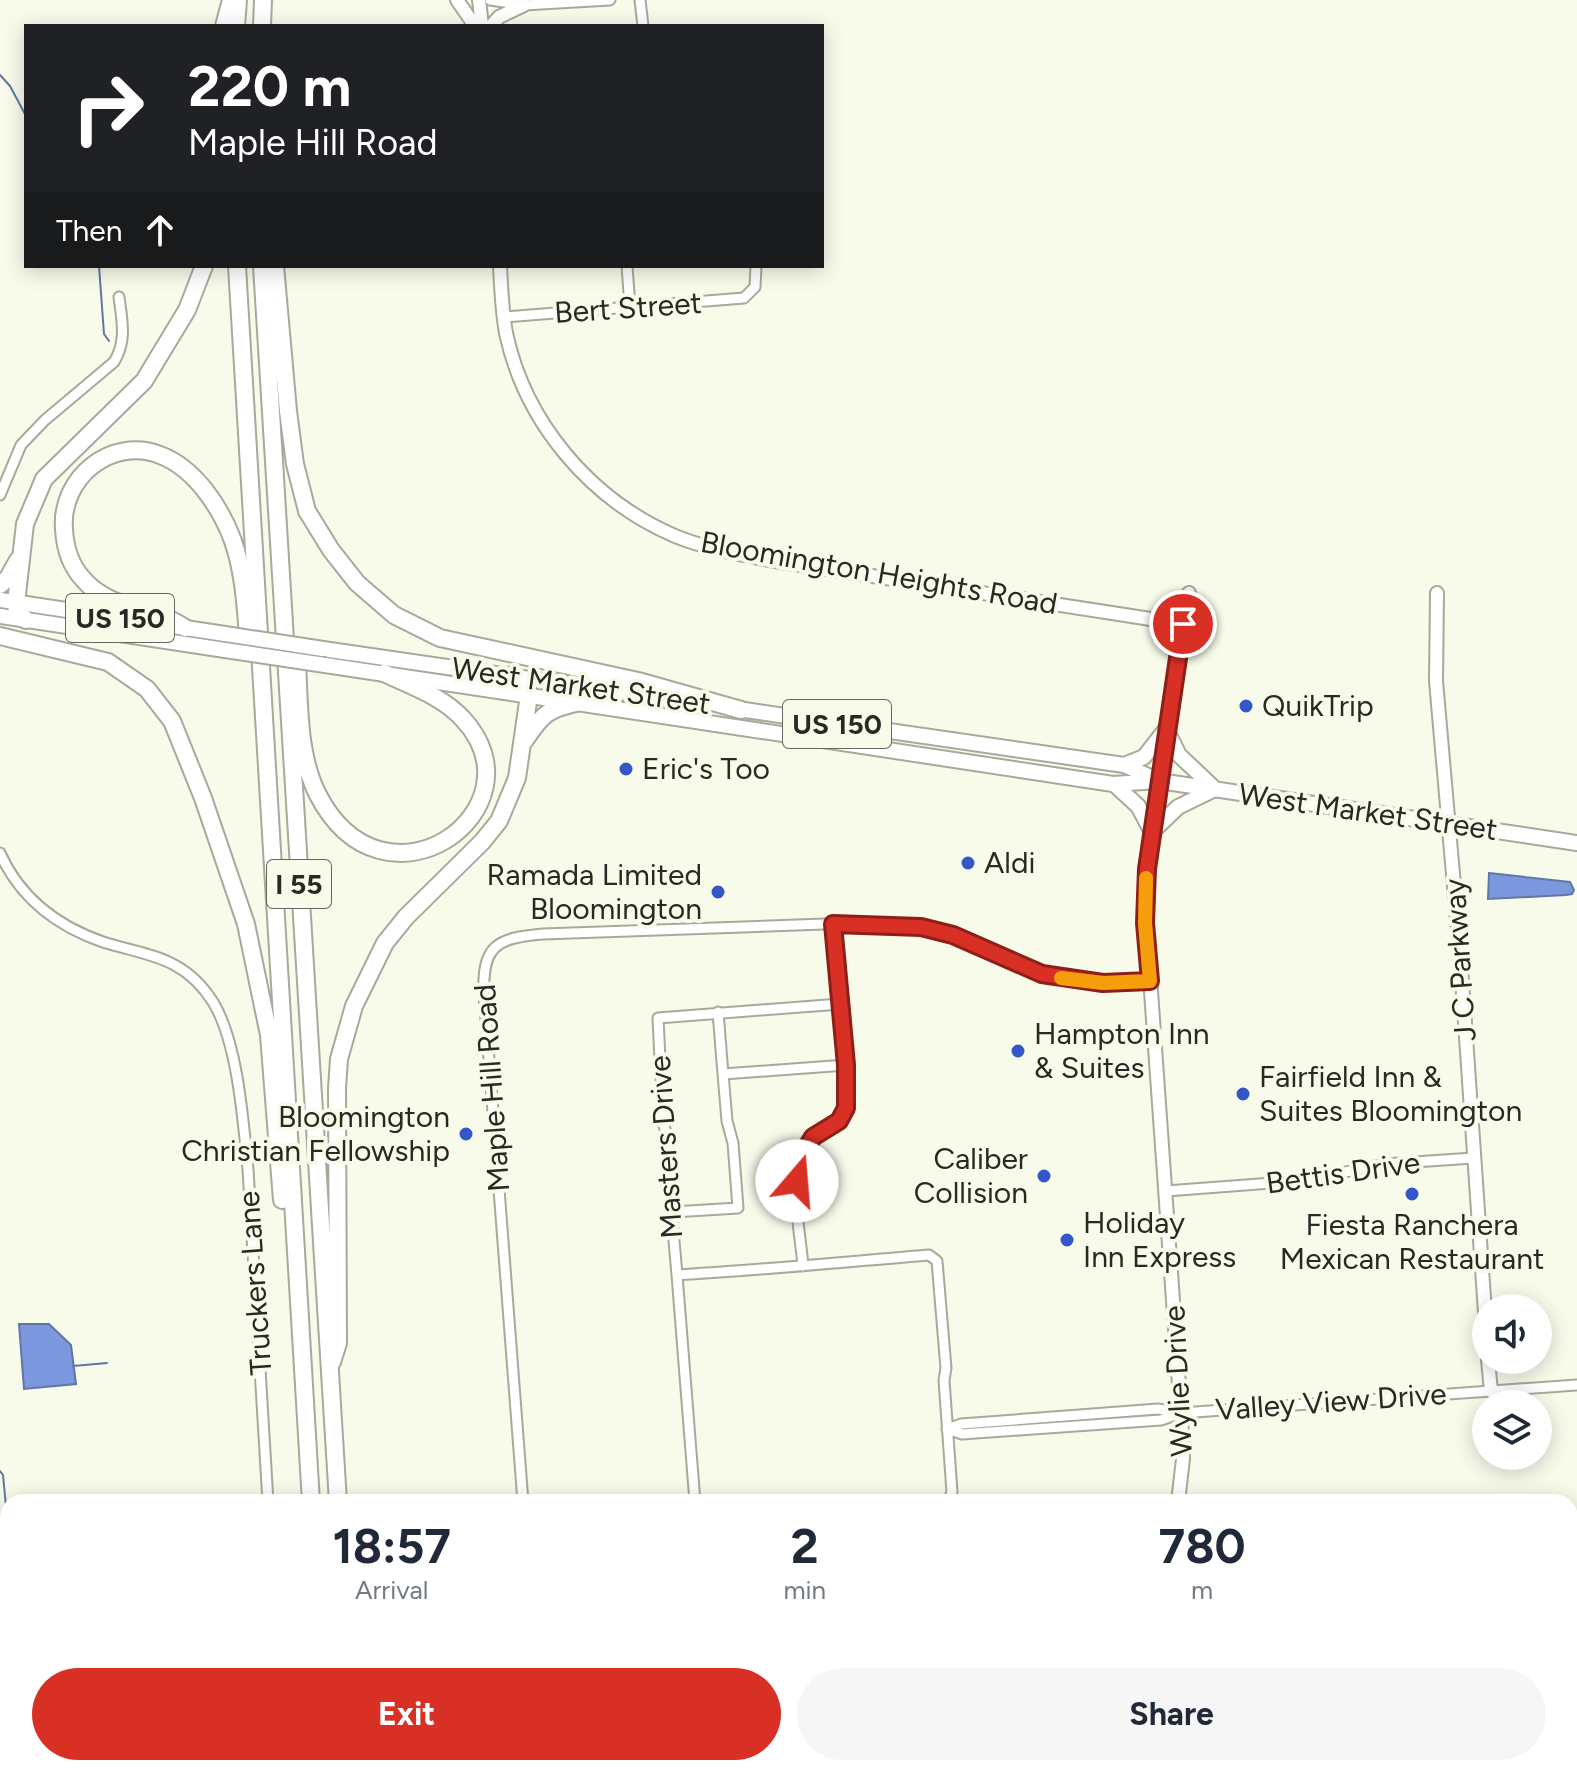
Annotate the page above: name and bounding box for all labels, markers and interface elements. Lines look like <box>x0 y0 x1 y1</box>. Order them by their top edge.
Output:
text: 220 m <box>188 53 351 120</box>
icon: right <box>56 56 160 160</box>
text: Maple Hill Road <box>188 121 438 164</box>
icon: ahead <box>138 208 182 252</box>
text: Then <box>56 212 122 249</box>
street label: Bert Street <box>553 284 703 331</box>
street label: Bloomington Heights Road <box>698 523 1060 622</box>
pin <box>1149 590 1217 658</box>
road number: US 150 <box>66 594 174 642</box>
icon: arrive <box>1161 602 1205 646</box>
street label: West Market Street <box>449 649 713 722</box>
place label: QuikTrip <box>1262 687 1374 724</box>
marker: QuikTrip <box>1237 697 1255 715</box>
road number: US 150 <box>783 700 891 748</box>
place label: Eric's Too <box>642 750 770 787</box>
marker: Eric's Too <box>617 760 635 778</box>
street label: West Market Street <box>1236 775 1500 848</box>
place label: Aldi <box>984 844 1035 881</box>
marker: Aldi <box>959 854 977 872</box>
place label: Ramada Limited Bloomington <box>487 856 702 927</box>
road number: I 55 <box>267 860 331 908</box>
street label: J C Parkway <box>1435 877 1484 1043</box>
marker: Ramada Limited Bloomington <box>709 883 727 901</box>
street label: Maple Hill Road <box>466 983 517 1193</box>
place label: Hampton Inn & Suites <box>1034 1015 1210 1086</box>
marker: Hampton Inn & Suites <box>1009 1042 1027 1060</box>
street label: Masters Drive <box>641 1054 690 1240</box>
place label: Fairfield Inn & Suites Bloomington <box>1259 1058 1522 1129</box>
marker: Fairfield Inn & Suites Bloomington <box>1234 1085 1252 1103</box>
place label: Bloomington Christian Fellowship <box>181 1098 450 1169</box>
marker: Bloomington Christian Fellowship <box>457 1125 475 1143</box>
position arrow <box>755 1139 839 1223</box>
place label: Caliber Collision <box>914 1140 1028 1211</box>
street label: Bettis Drive <box>1264 1143 1422 1202</box>
marker: Caliber Collision <box>1035 1167 1053 1185</box>
marker: Fiesta Ranchera Mexican Restaurant <box>1403 1185 1421 1203</box>
street label: Truckers Lane <box>230 1190 279 1376</box>
place label: Holiday Inn Express <box>1083 1204 1236 1275</box>
place label: Fiesta Ranchera Mexican Restaurant <box>1280 1206 1544 1277</box>
marker: Holiday Inn Express <box>1058 1231 1076 1249</box>
map controls <box>1472 1294 1552 1470</box>
button: sound <box>1472 1294 1552 1374</box>
street label: Wylie Drive <box>1155 1305 1200 1458</box>
street label: Valley View Drive <box>1214 1375 1448 1428</box>
button: layers <box>1472 1390 1552 1470</box>
text: 18:57 <box>332 1517 451 1575</box>
text: 2 <box>791 1517 819 1575</box>
text: 780 <box>1158 1517 1246 1575</box>
text: Arrival <box>355 1574 428 1606</box>
text: min <box>783 1574 826 1606</box>
text: m <box>1191 1574 1213 1606</box>
button: Exit <box>32 1668 781 1760</box>
button: Share <box>797 1668 1546 1760</box>

